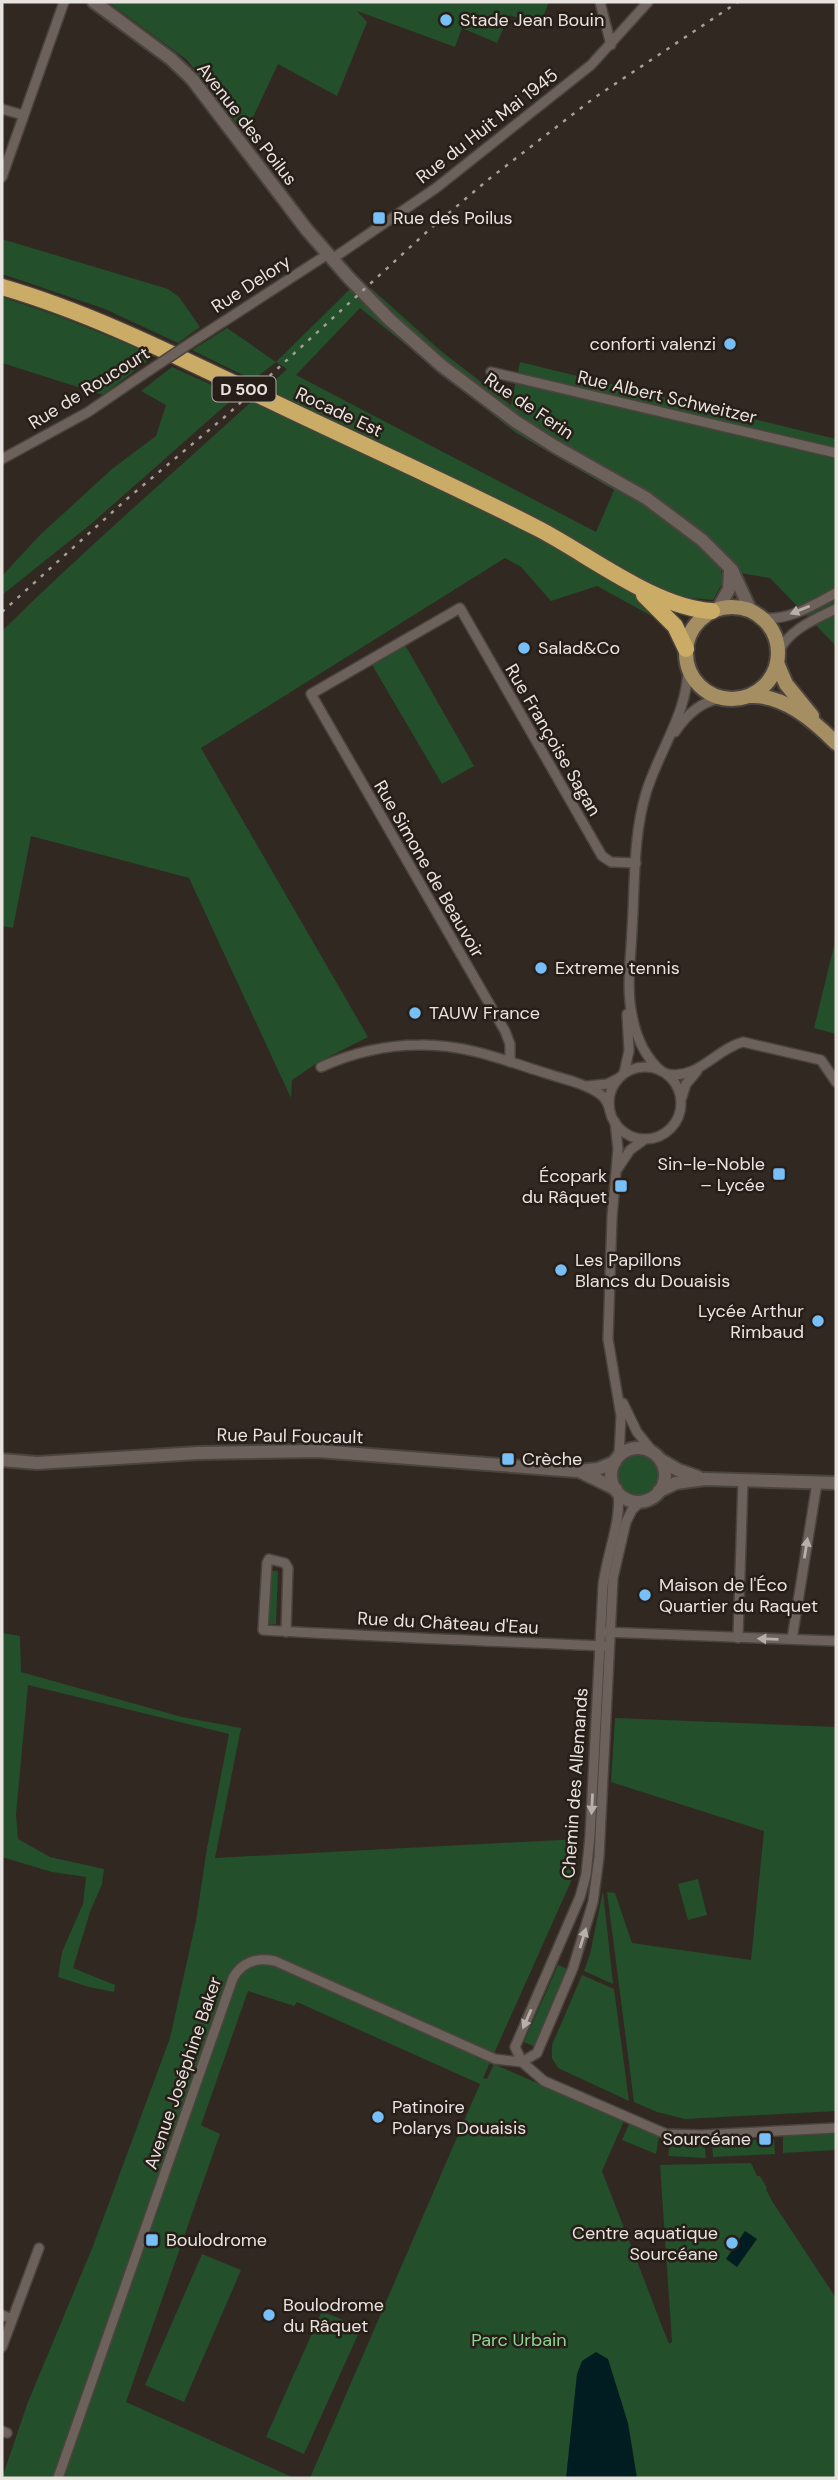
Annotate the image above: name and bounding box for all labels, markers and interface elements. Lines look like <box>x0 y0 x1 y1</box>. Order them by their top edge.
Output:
place label: Stade Jean Bouin <box>460 8 604 32</box>
marker: Stade Jean Bouin <box>438 12 454 28</box>
street label: Avenue des Poilus <box>192 58 302 190</box>
street label: Rue du Huit Mai 1945 <box>411 63 563 189</box>
place label: Rue des Poilus <box>393 206 513 230</box>
marker: Rue des Poilus <box>371 210 387 226</box>
street label: Rue Delory <box>207 249 295 319</box>
place label: conforti valenzi <box>589 332 716 356</box>
marker: conforti valenzi <box>722 336 738 352</box>
street label: Rue de Roucourt <box>24 341 154 435</box>
street label: Rue Albert Schweitzer <box>575 365 759 429</box>
street label: Rue de Ferin <box>480 367 578 445</box>
road number: D 500 <box>212 376 276 402</box>
street label: Rocade Est <box>292 381 386 443</box>
one-way arrow <box>789 605 810 616</box>
place label: Salad&Co <box>538 636 620 660</box>
marker: Salad&Co <box>516 640 532 656</box>
street label: Rue Françoise Sagan <box>500 659 606 821</box>
street label: Rue Simone de Beauvoir <box>368 776 490 962</box>
place label: Extreme tennis <box>555 956 680 980</box>
marker: Extreme tennis <box>533 960 549 976</box>
place label: TAUW France <box>429 1001 540 1025</box>
marker: TAUW France <box>407 1005 423 1021</box>
place label: Sin-le-Noble – Lycée <box>658 1152 765 1197</box>
place label: Écopark du Râquet <box>522 1164 607 1209</box>
marker: Sin-le-Noble – Lycée <box>771 1166 787 1182</box>
marker: Écopark du Râquet <box>613 1178 629 1194</box>
place label: Les Papillons Blancs du Douaisis <box>575 1248 730 1293</box>
marker: Les Papillons Blancs du Douaisis <box>553 1262 569 1278</box>
place label: Lycée Arthur Rimbaud <box>698 1299 804 1344</box>
marker: Lycée Arthur Rimbaud <box>810 1313 826 1329</box>
street label: Rue Paul Foucault <box>216 1423 364 1449</box>
place label: Crèche <box>522 1447 582 1471</box>
marker: Crèche <box>500 1451 516 1467</box>
one-way arrow <box>801 1537 812 1559</box>
place label: Maison de l'Éco Quartier du Raquet <box>659 1573 818 1618</box>
marker: Maison de l'Éco Quartier du Raquet <box>637 1587 653 1603</box>
street label: Rue du Château d'Eau <box>357 1606 539 1640</box>
one-way arrow <box>757 1633 779 1644</box>
street label: Chemin des Allemands <box>556 1687 594 1879</box>
one-way arrow <box>586 1793 597 1815</box>
one-way arrow <box>578 1927 589 1948</box>
street label: Avenue Joséphine Baker <box>139 1973 227 2172</box>
one-way arrow <box>521 2009 533 2029</box>
place label: Patinoire Polarys Douaisis <box>392 2095 526 2140</box>
marker: Patinoire Polarys Douaisis <box>370 2109 386 2125</box>
place label: Sourcéane <box>662 2127 751 2151</box>
marker: Sourcéane <box>757 2131 773 2147</box>
place label: Centre aquatique Sourcéane <box>572 2221 718 2266</box>
place label: Boulodrome <box>166 2228 267 2252</box>
marker: Boulodrome <box>144 2232 160 2248</box>
marker: Centre aquatique Sourcéane <box>724 2235 740 2251</box>
place label: Boulodrome du Râquet <box>283 2293 384 2338</box>
marker: Boulodrome du Râquet <box>261 2307 277 2323</box>
park label: Parc Urbain <box>471 2328 567 2352</box>

